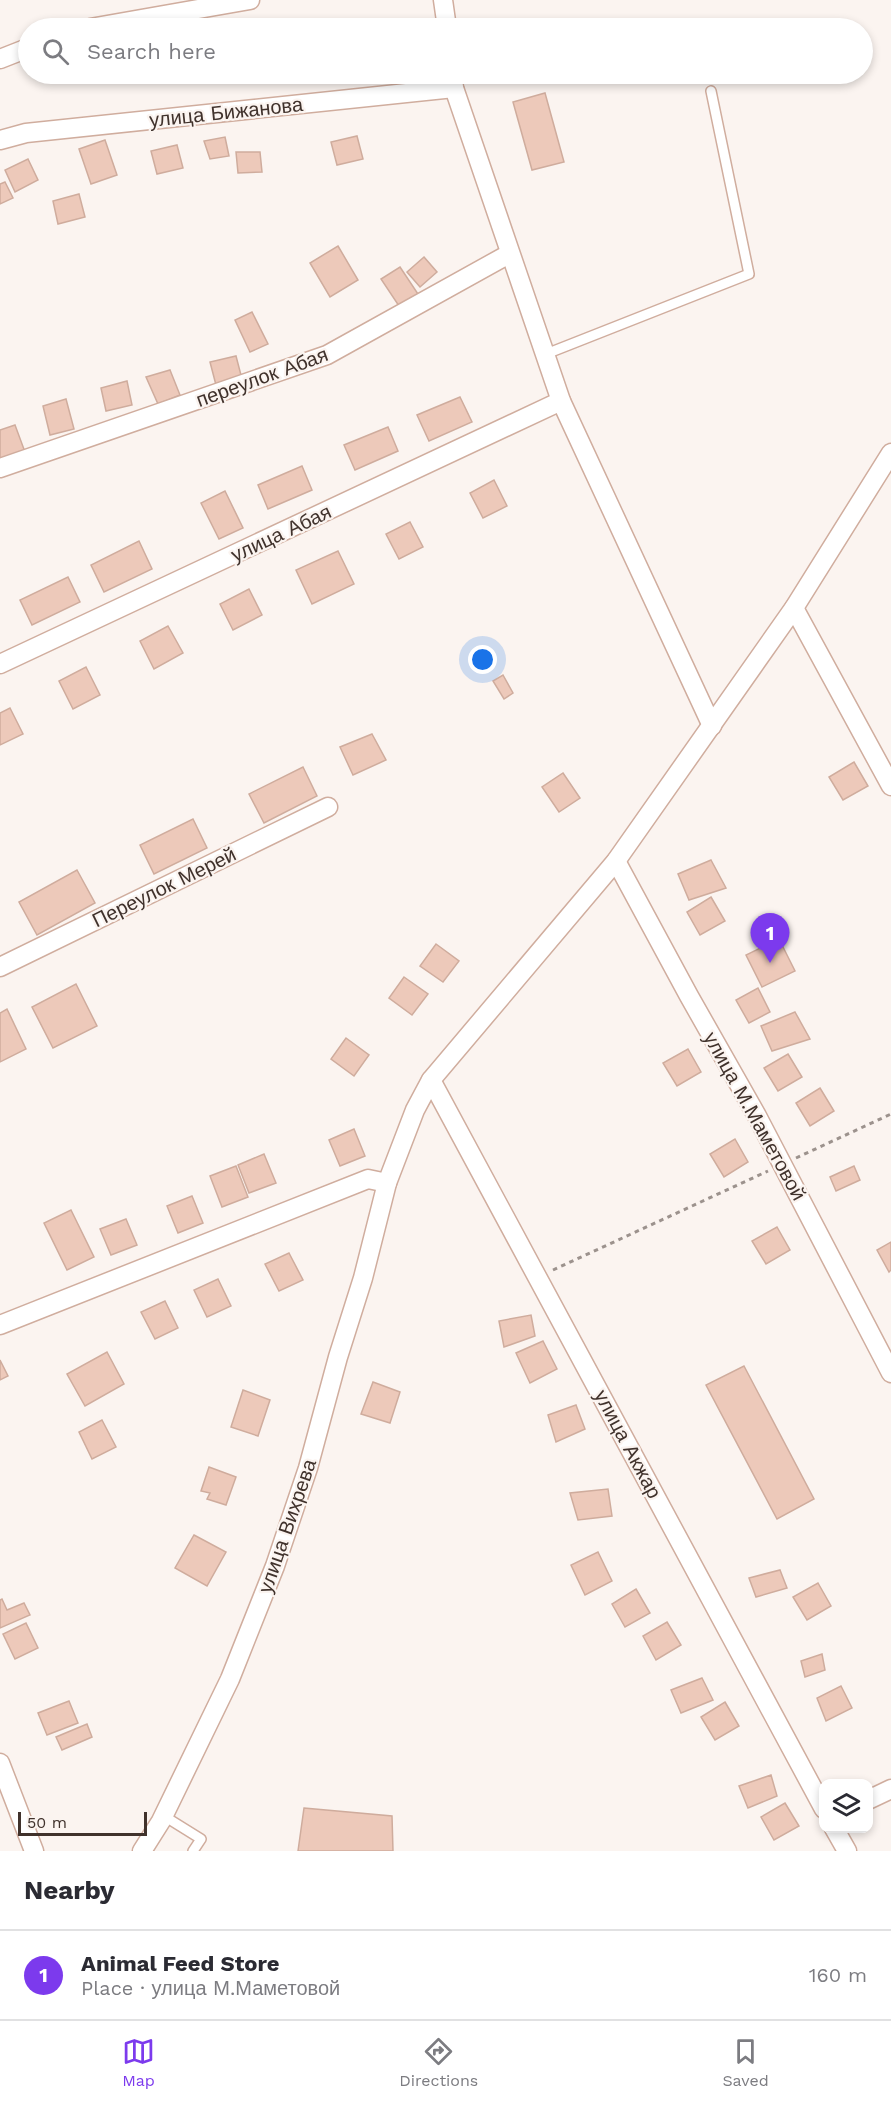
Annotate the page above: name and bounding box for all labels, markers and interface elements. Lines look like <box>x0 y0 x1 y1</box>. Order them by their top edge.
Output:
search box <box>18 18 873 84</box>
icon: search <box>39 35 72 68</box>
text: Search here <box>87 39 216 64</box>
street label: улица Бижанова <box>148 92 305 132</box>
street label: переулок Абая <box>193 342 331 412</box>
street label: улица Абая <box>227 499 335 567</box>
your location <box>468 645 497 674</box>
street label: Переулок Мерей <box>88 842 240 932</box>
pin: 1 <box>750 914 790 963</box>
street label: улица М.Маметовой <box>699 1028 811 1204</box>
street label: улица Акжар <box>589 1386 667 1502</box>
street label: улица Вихрева <box>253 1455 321 1596</box>
map controls <box>819 1779 873 1833</box>
button: layers <box>819 1779 873 1833</box>
scale bar <box>18 1809 147 1836</box>
text: 50 m <box>27 1813 67 1832</box>
text: Nearby <box>24 1875 115 1905</box>
text: Animal Feed Store <box>81 1951 280 1976</box>
text: 1 <box>39 1963 48 1987</box>
text: 160 m <box>809 1963 867 1987</box>
text: Place · улица М.Маметовой <box>81 1976 340 2000</box>
tab: Map <box>122 2035 155 2090</box>
tab: Directions <box>399 2035 478 2090</box>
tab: Saved <box>722 2035 769 2090</box>

